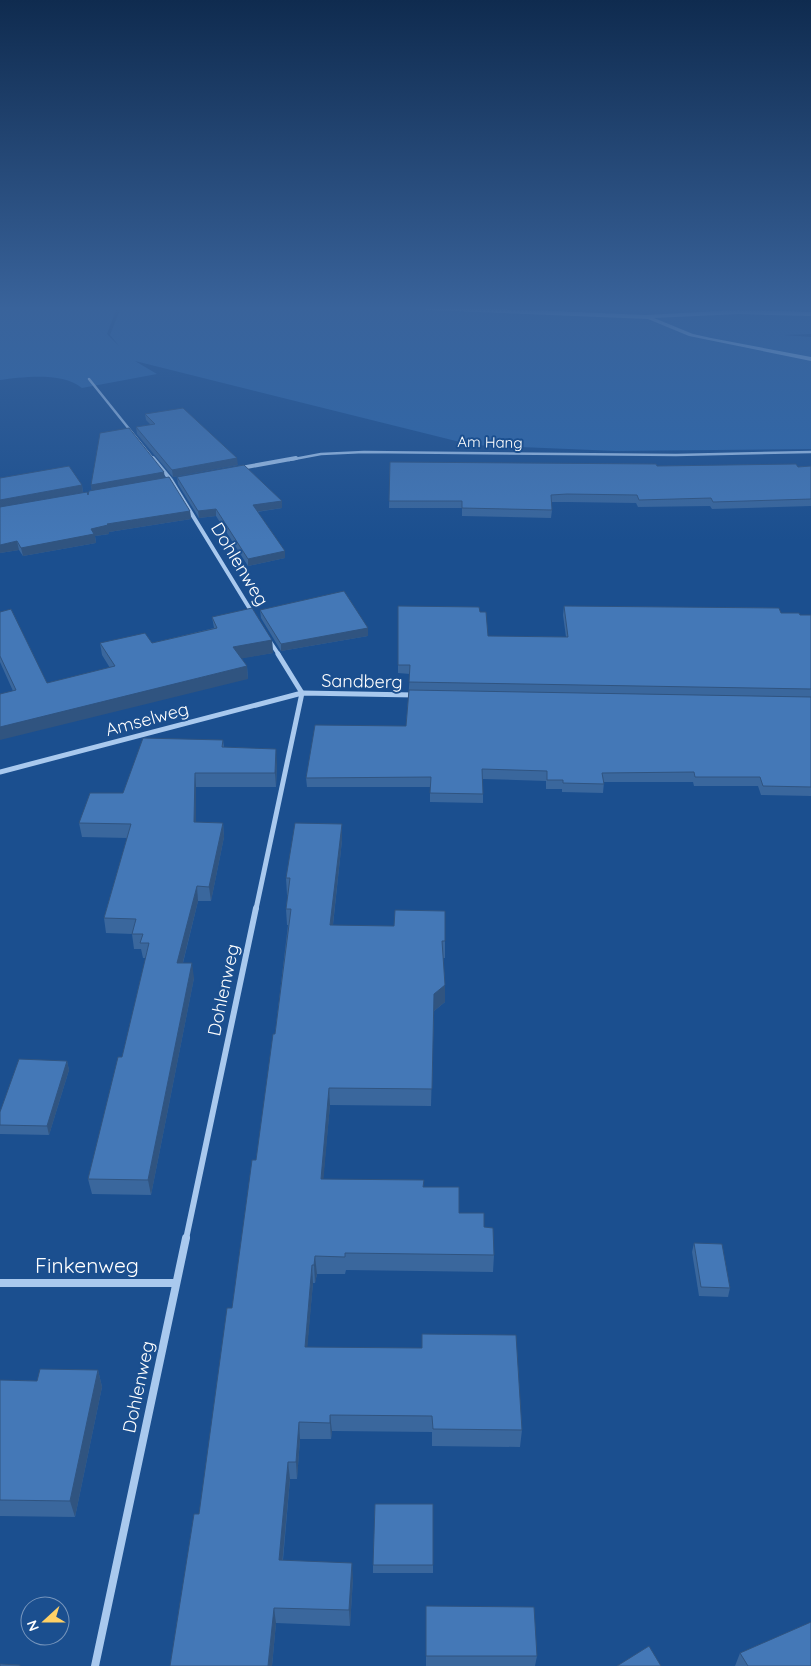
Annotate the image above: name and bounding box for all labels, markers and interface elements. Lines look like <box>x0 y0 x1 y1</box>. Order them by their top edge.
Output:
street label: Am Hang <box>457 432 523 452</box>
street label: Dohlenweg <box>206 518 274 610</box>
street label: Sandberg <box>321 669 403 693</box>
street label: Amselweg <box>103 697 191 741</box>
street label: Dohlenweg <box>202 942 244 1038</box>
street label: Finkenweg <box>35 1252 139 1278</box>
street label: Dohlenweg <box>117 1339 159 1435</box>
north arrow <box>20 1596 70 1646</box>
text: N <box>23 1618 43 1634</box>

